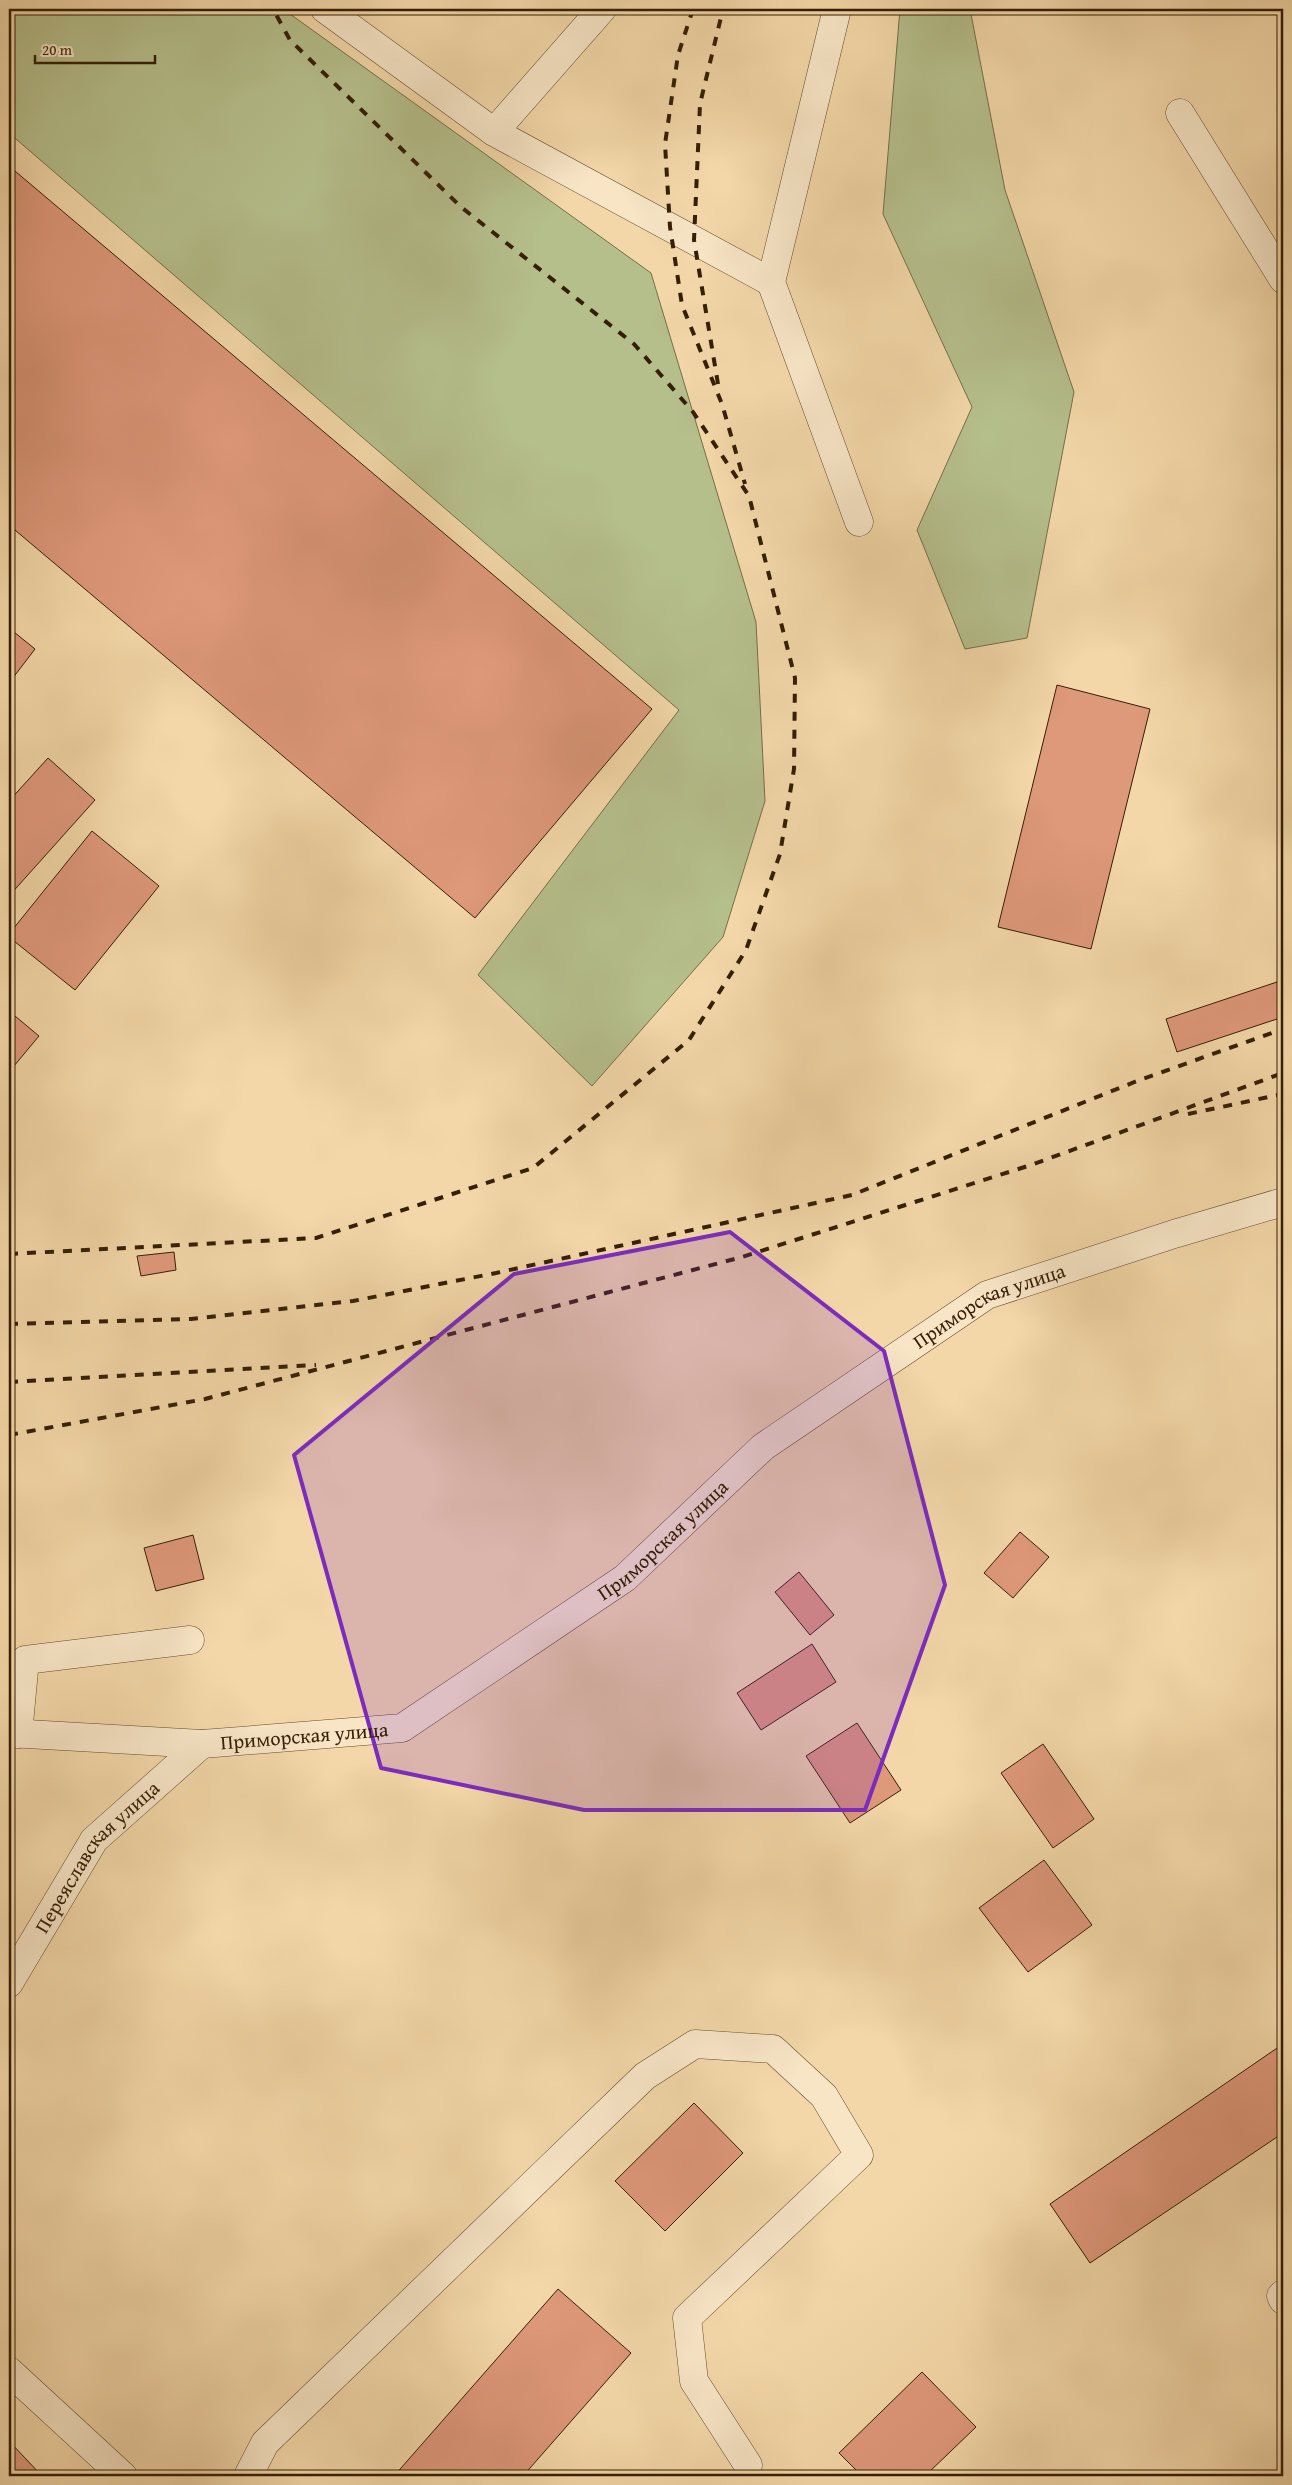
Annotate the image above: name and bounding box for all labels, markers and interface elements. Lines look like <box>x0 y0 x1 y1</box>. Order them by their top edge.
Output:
scale bar <box>35 32 155 64</box>
text: 20 m <box>42 39 73 60</box>
street label: Приморская улица <box>907 1255 1069 1355</box>
street label: Приморская улица <box>591 1472 735 1607</box>
street label: Приморская улица <box>219 1714 390 1756</box>
street label: Переяславская улица <box>27 1773 166 1938</box>

